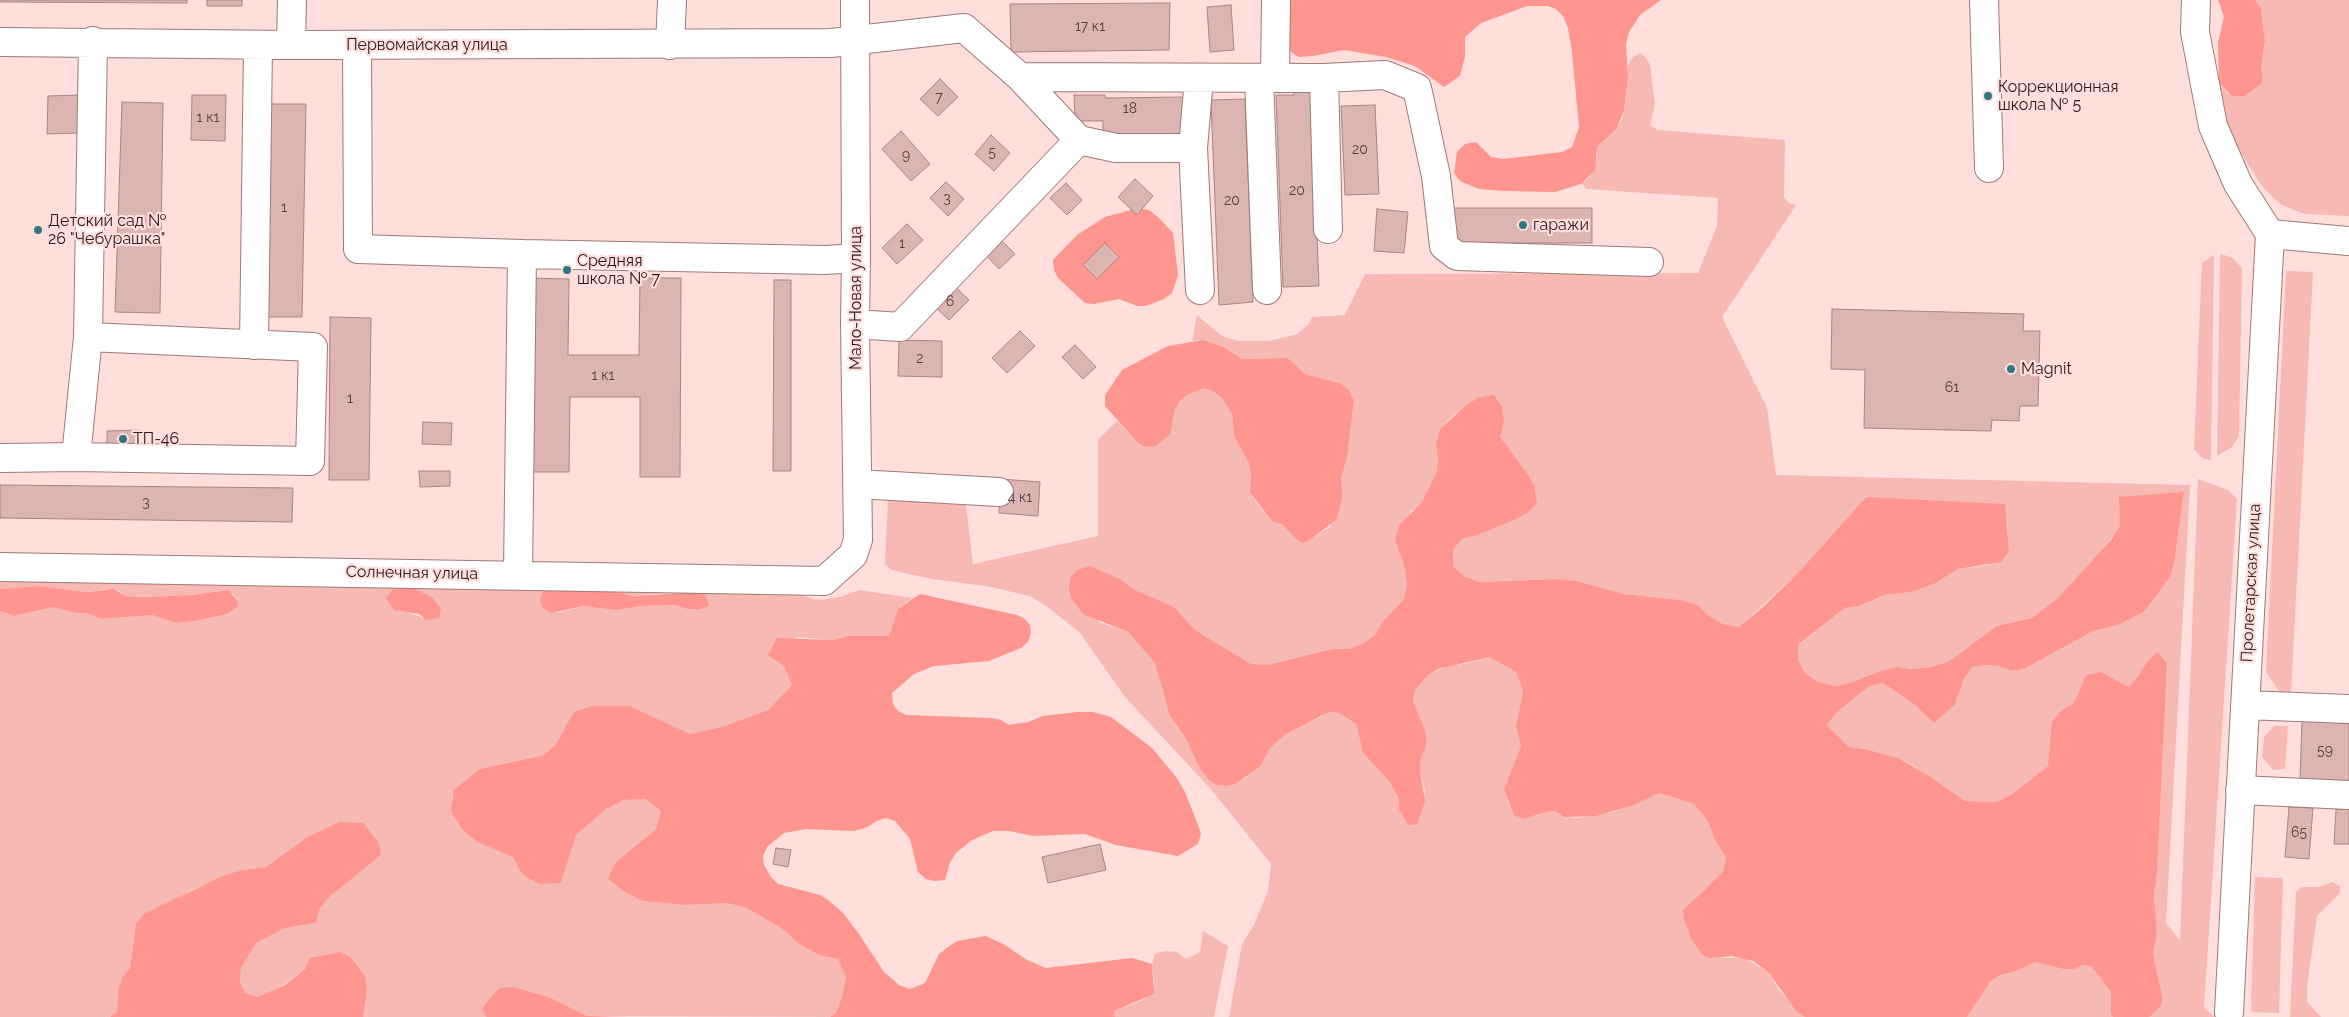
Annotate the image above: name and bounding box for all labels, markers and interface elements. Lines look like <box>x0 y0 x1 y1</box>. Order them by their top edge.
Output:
house number: 17 к1 <box>1075 19 1105 35</box>
street label: Первомайская улица <box>346 35 508 55</box>
place label: Коррекционная школа № 5 <box>1998 77 2119 115</box>
house number: 7 <box>935 90 943 106</box>
marker: Коррекционная школа № 5 <box>1982 90 1994 102</box>
house number: 18 <box>1123 101 1137 117</box>
house number: 1 к1 <box>197 110 219 126</box>
house number: 20 <box>1352 142 1368 158</box>
house number: 5 <box>988 145 996 161</box>
house number: 9 <box>902 148 910 164</box>
house number: 20 <box>1289 183 1305 199</box>
house number: 3 <box>943 191 951 207</box>
house number: 20 <box>1224 193 1240 209</box>
house number: 1 <box>281 200 287 216</box>
place label: Детский сад № 26 "Чебурашка" <box>48 211 166 249</box>
place label: гаражи <box>1533 215 1589 235</box>
marker: гаражи <box>1517 219 1529 231</box>
marker: Детский сад № 26 "Чебурашка" <box>32 224 44 236</box>
street label: Мало-Новая улица <box>846 226 866 370</box>
house number: 1 <box>899 236 905 252</box>
place label: Средняя школа № 7 <box>577 251 660 289</box>
marker: Средняя школа № 7 <box>561 264 573 276</box>
house number: 6 <box>946 294 954 310</box>
house number: 2 <box>916 351 924 367</box>
place label: Magnit <box>2021 359 2072 379</box>
marker: Magnit <box>2005 363 2017 375</box>
house number: 1 к1 <box>592 368 614 384</box>
house number: 61 <box>1945 380 1959 396</box>
house number: 1 <box>347 391 353 407</box>
place label: ТП-46 <box>133 429 179 449</box>
marker: ТП-46 <box>117 433 129 445</box>
house number: 4 к1 <box>1008 490 1032 506</box>
house number: 3 <box>142 495 150 511</box>
street label: Пролетарская улица <box>2237 503 2265 663</box>
street label: Солнечная улица <box>346 562 478 584</box>
house number: 59 <box>2317 743 2333 759</box>
house number: 65 <box>2291 825 2307 841</box>

